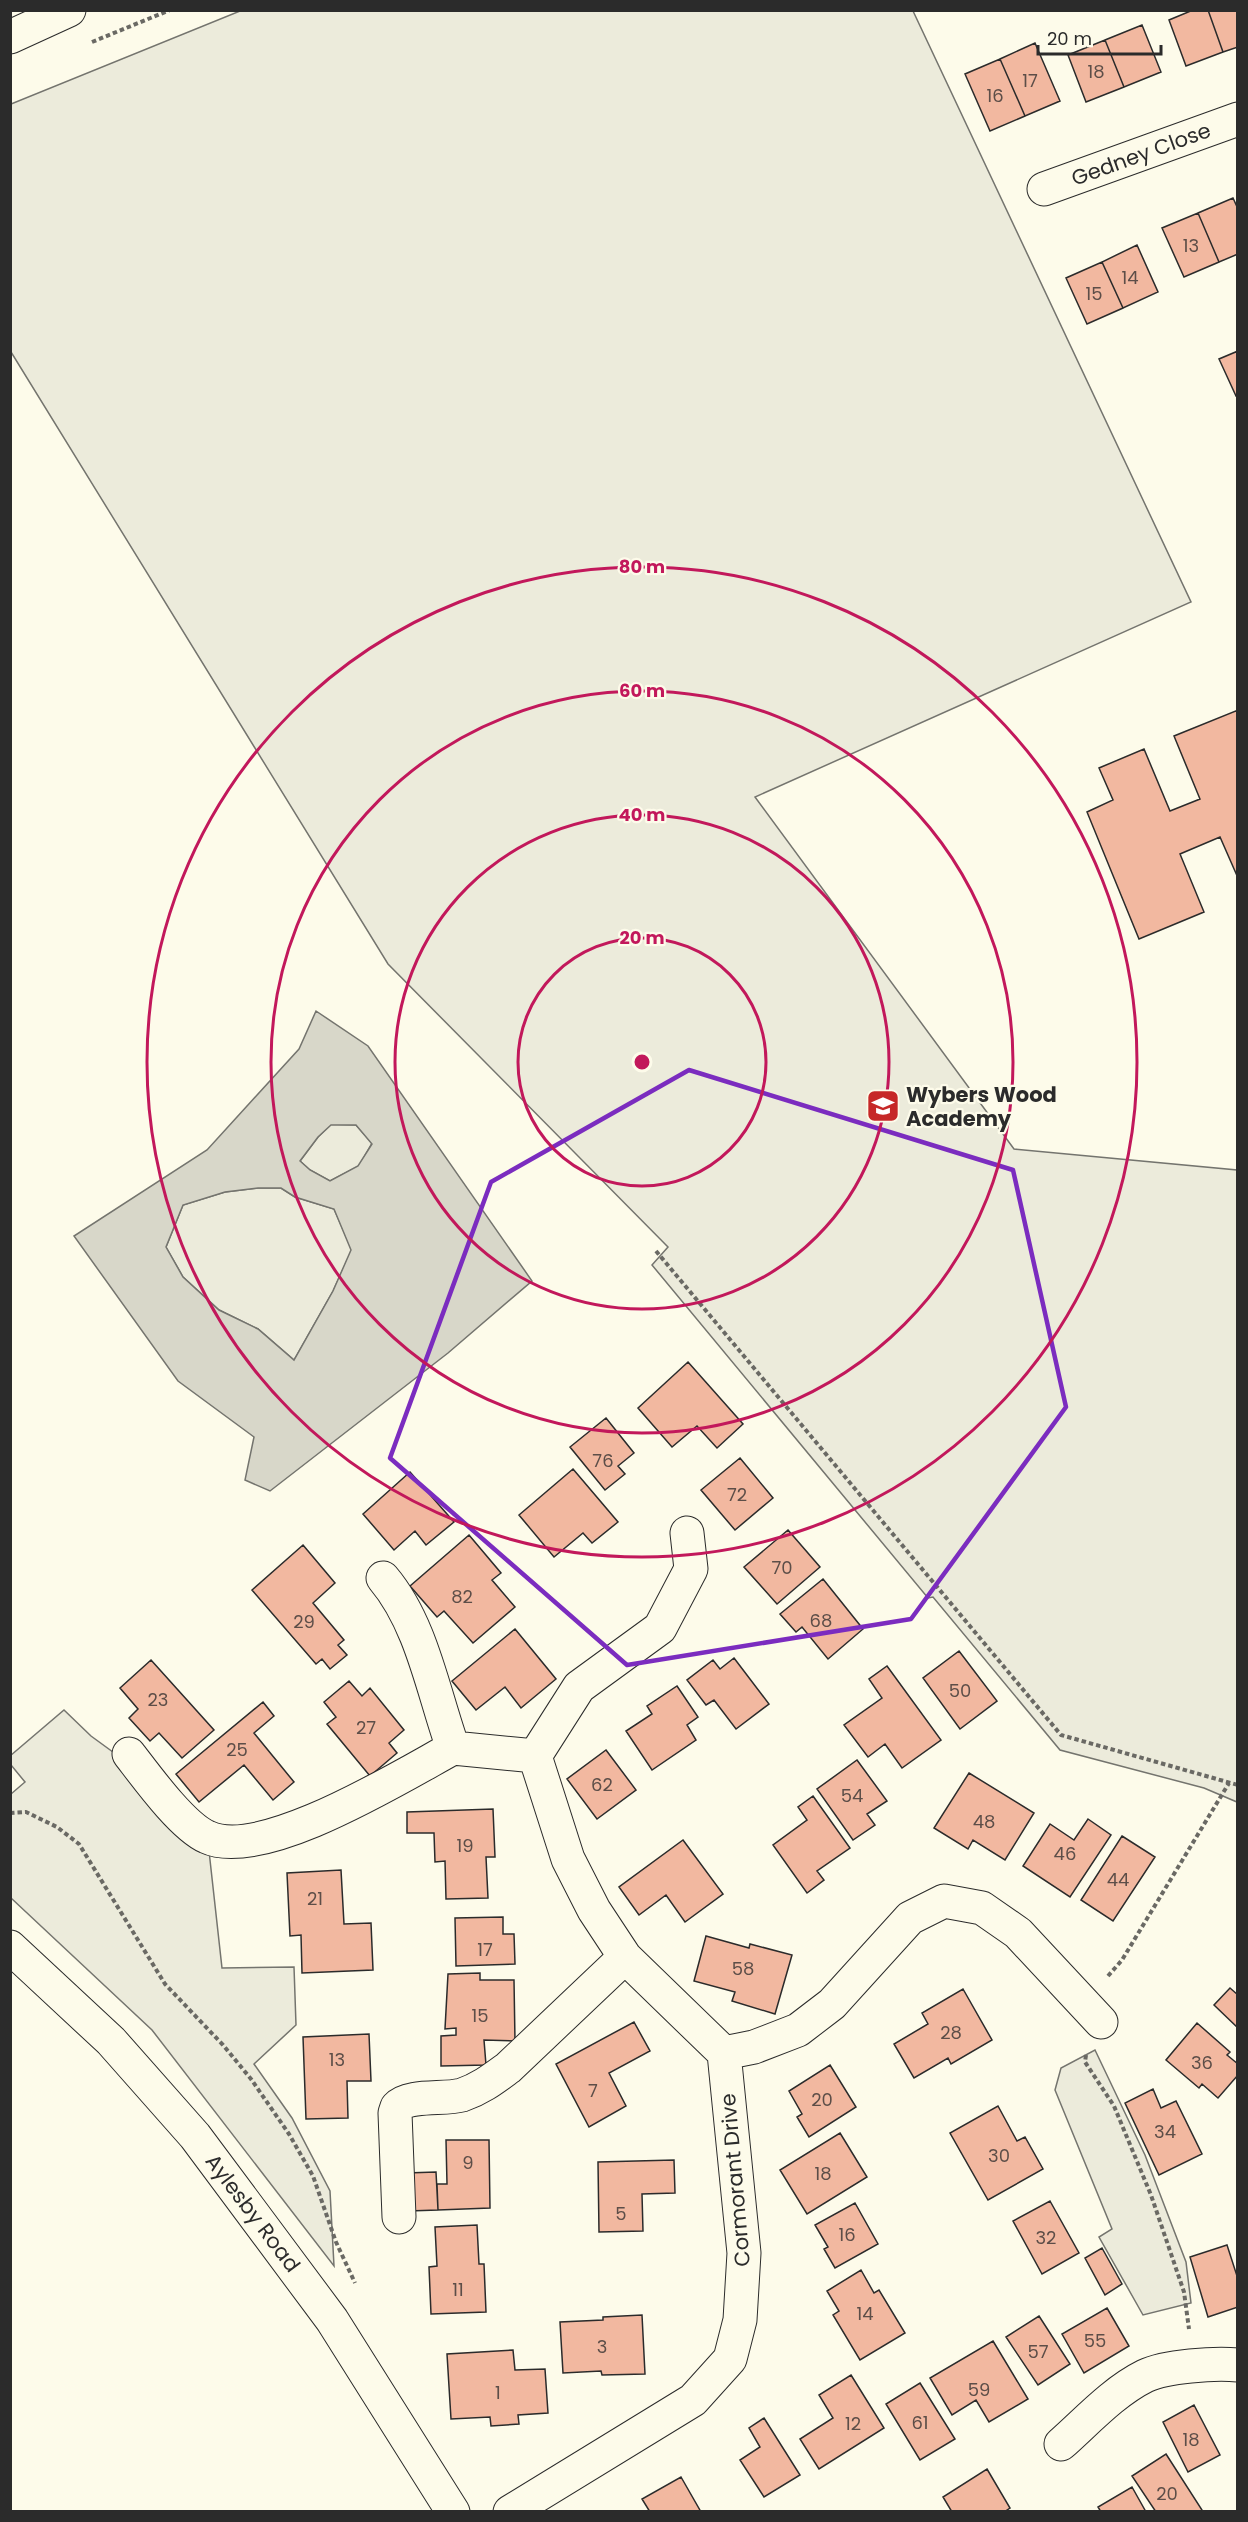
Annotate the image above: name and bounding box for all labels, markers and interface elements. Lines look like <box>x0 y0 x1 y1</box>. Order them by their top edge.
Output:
scale bar <box>1038 18 1161 56</box>
text: 20 m <box>1047 26 1092 51</box>
house number: 18 <box>1087 59 1105 84</box>
house number: 17 <box>1022 68 1038 93</box>
house number: 16 <box>986 83 1004 108</box>
street label: Gedney Close <box>1067 115 1215 193</box>
house number: 13 <box>1183 233 1199 258</box>
house number: 14 <box>1121 265 1139 290</box>
house number: 15 <box>1085 281 1103 306</box>
text: 80 m <box>619 554 665 579</box>
text: 60 m <box>619 678 665 703</box>
text: 40 m <box>619 802 665 827</box>
text: 20 m <box>620 925 664 950</box>
centre of rings <box>632 1052 652 1072</box>
place label: Wybers Wood Academy <box>906 1080 1057 1133</box>
school or university icon: Wybers Wood Academy <box>865 1088 901 1124</box>
house number: 76 <box>592 1448 614 1473</box>
house number: 72 <box>727 1482 747 1507</box>
house number: 70 <box>771 1555 793 1580</box>
house number: 82 <box>451 1584 473 1609</box>
house number: 68 <box>810 1608 832 1633</box>
house number: 29 <box>293 1609 315 1634</box>
house number: 50 <box>949 1678 971 1703</box>
house number: 23 <box>148 1687 168 1712</box>
house number: 27 <box>356 1715 376 1740</box>
house number: 25 <box>226 1737 248 1762</box>
house number: 62 <box>591 1772 613 1797</box>
house number: 54 <box>841 1783 863 1808</box>
house number: 48 <box>973 1809 995 1834</box>
house number: 19 <box>456 1833 474 1858</box>
house number: 46 <box>1054 1841 1076 1866</box>
house number: 44 <box>1107 1867 1129 1892</box>
house number: 21 <box>307 1886 323 1911</box>
house number: 17 <box>477 1937 493 1962</box>
house number: 58 <box>732 1956 754 1981</box>
house number: 15 <box>471 2003 489 2028</box>
house number: 28 <box>940 2020 962 2045</box>
house number: 13 <box>329 2047 345 2072</box>
house number: 36 <box>1191 2050 1213 2075</box>
house number: 7 <box>588 2078 598 2103</box>
house number: 20 <box>811 2087 833 2112</box>
street label: Cormorant Drive <box>713 2092 757 2268</box>
house number: 34 <box>1154 2119 1176 2144</box>
house number: 30 <box>988 2143 1010 2168</box>
street label: Aylesby Road <box>199 2148 307 2278</box>
house number: 9 <box>462 2150 474 2175</box>
house number: 18 <box>814 2161 832 2186</box>
house number: 5 <box>615 2201 627 2226</box>
house number: 16 <box>838 2222 856 2247</box>
house number: 32 <box>1036 2225 1056 2250</box>
house number: 11 <box>452 2277 464 2302</box>
house number: 14 <box>856 2301 874 2326</box>
house number: 55 <box>1084 2328 1106 2353</box>
house number: 3 <box>597 2334 607 2359</box>
house number: 57 <box>1027 2339 1049 2364</box>
house number: 59 <box>968 2377 990 2402</box>
house number: 1 <box>495 2380 501 2405</box>
house number: 61 <box>911 2410 929 2435</box>
house number: 12 <box>845 2411 861 2436</box>
house number: 18 <box>1182 2427 1200 2452</box>
house number: 20 <box>1156 2481 1178 2506</box>

